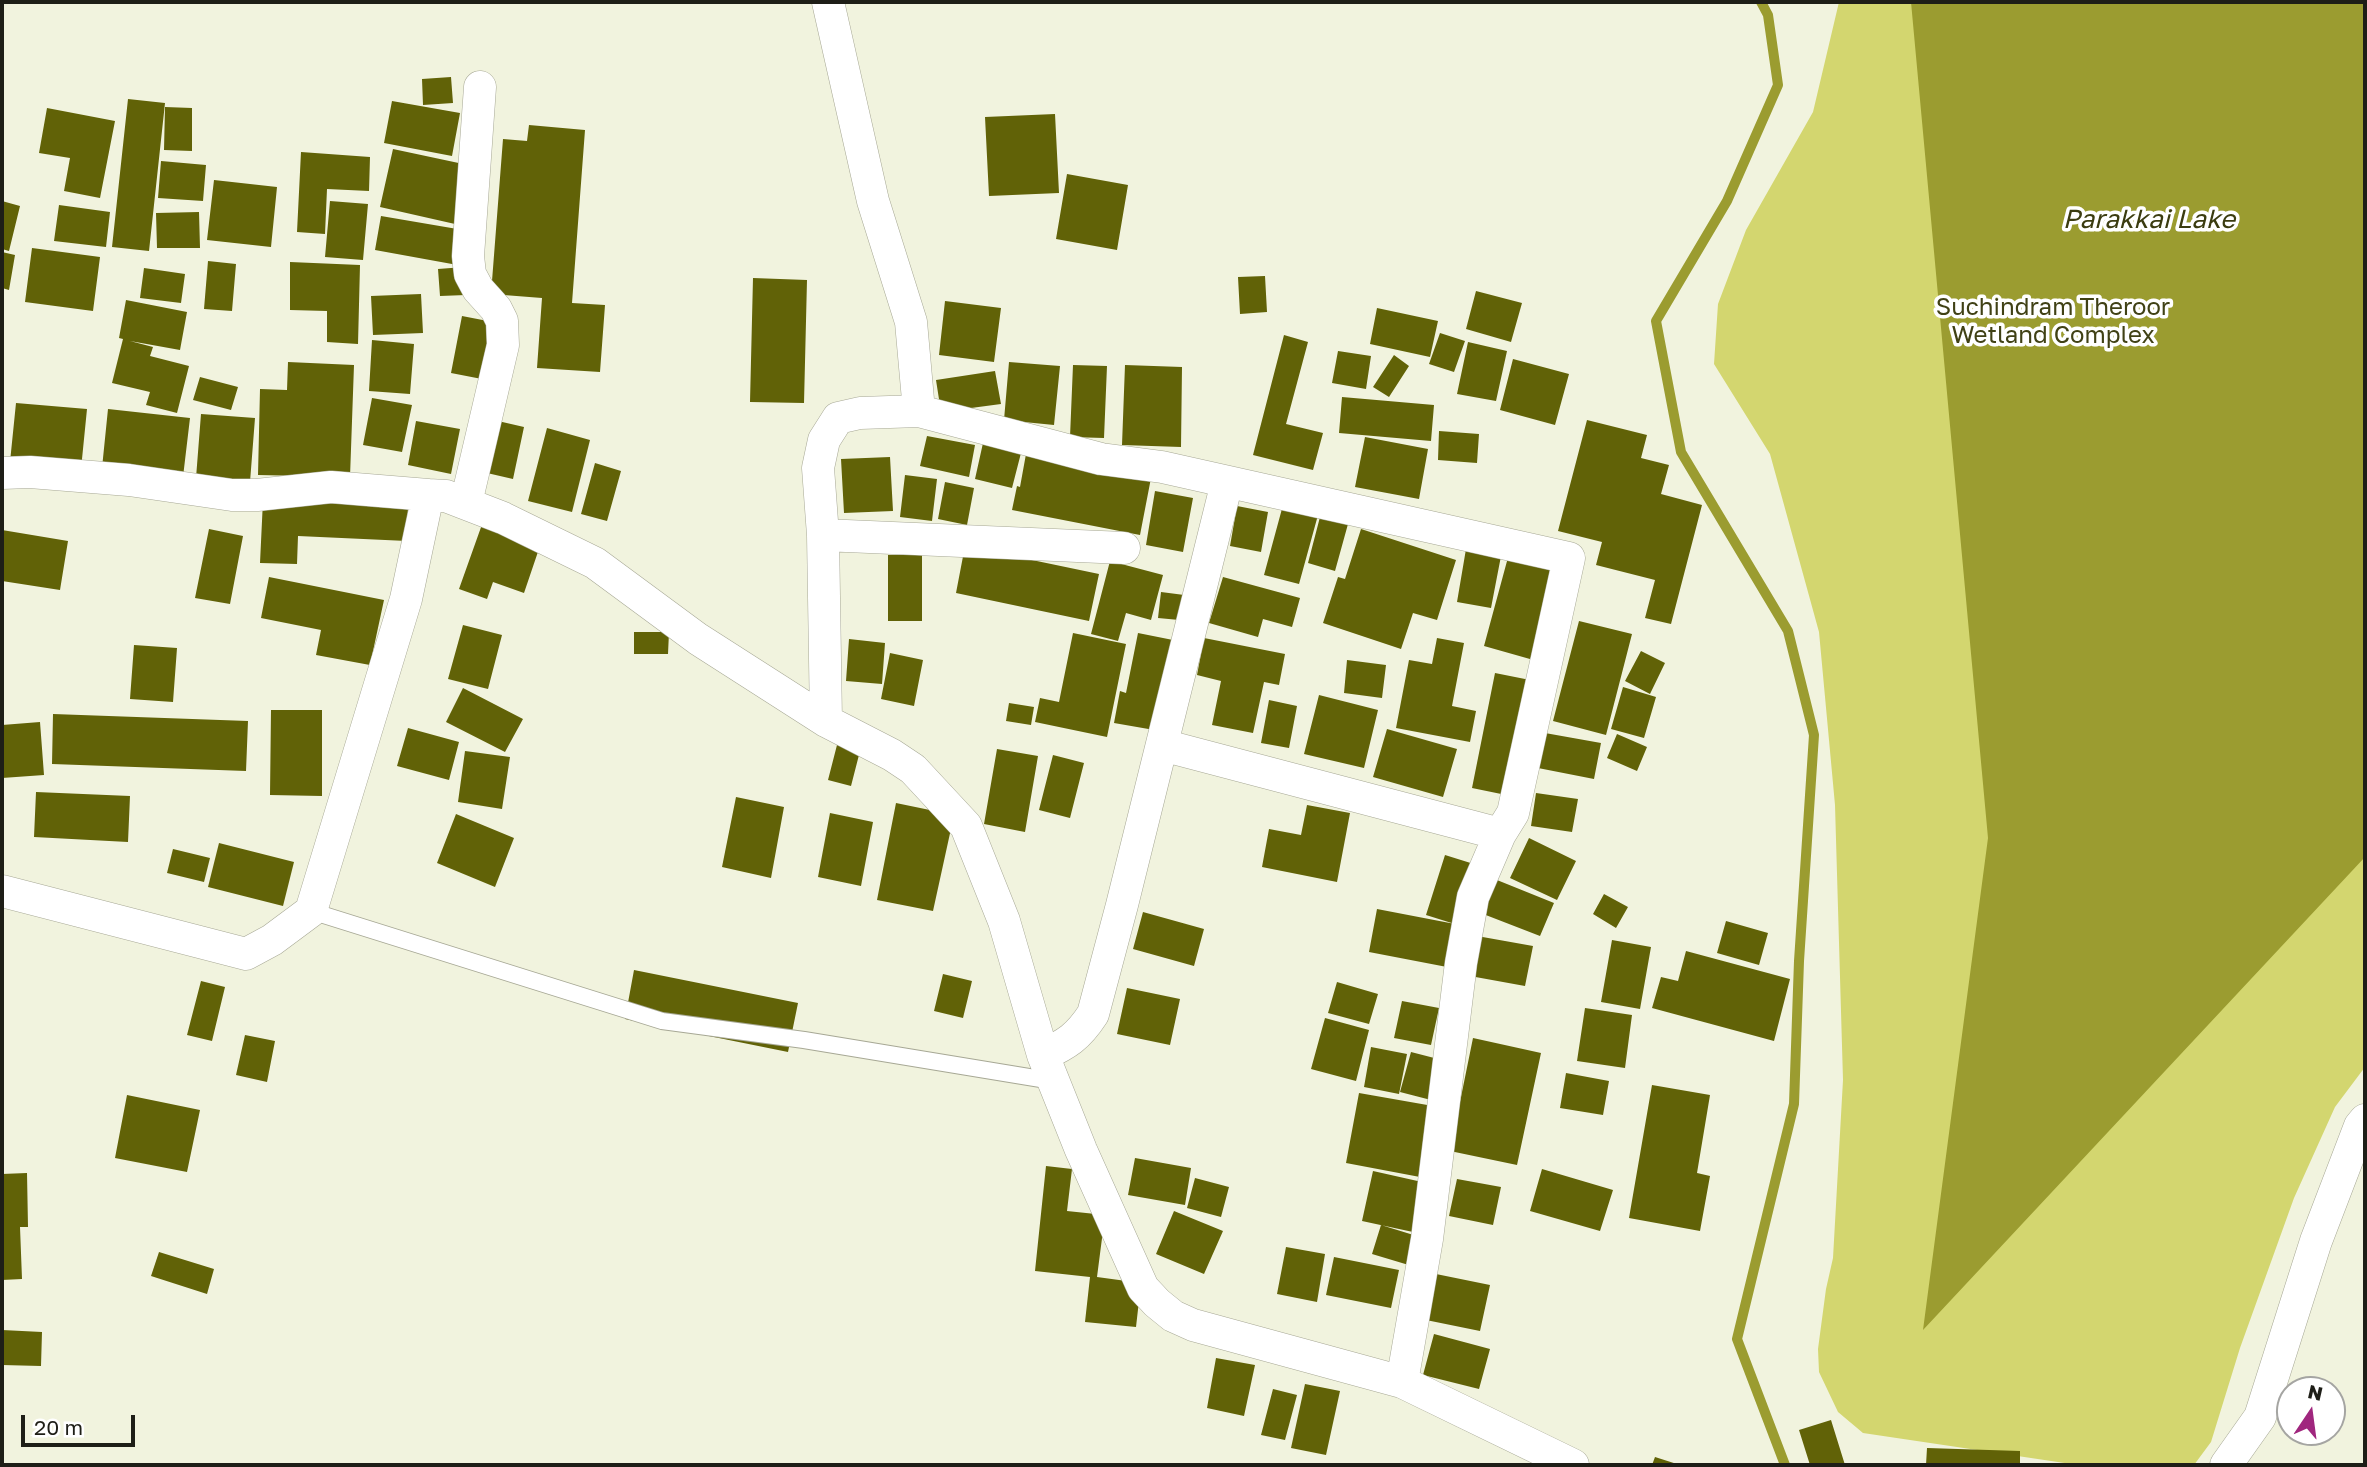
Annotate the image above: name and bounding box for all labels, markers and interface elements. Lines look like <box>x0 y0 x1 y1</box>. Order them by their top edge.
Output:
water label: Parakkai Lake <box>2063 204 2235 236</box>
park label: Suchindram Theroor Wetland Complex <box>1936 293 2170 349</box>
north arrow <box>2276 1376 2346 1446</box>
text: N <box>2306 1379 2325 1405</box>
scale bar <box>24 1400 138 1444</box>
text: 20 m <box>34 1414 83 1440</box>

